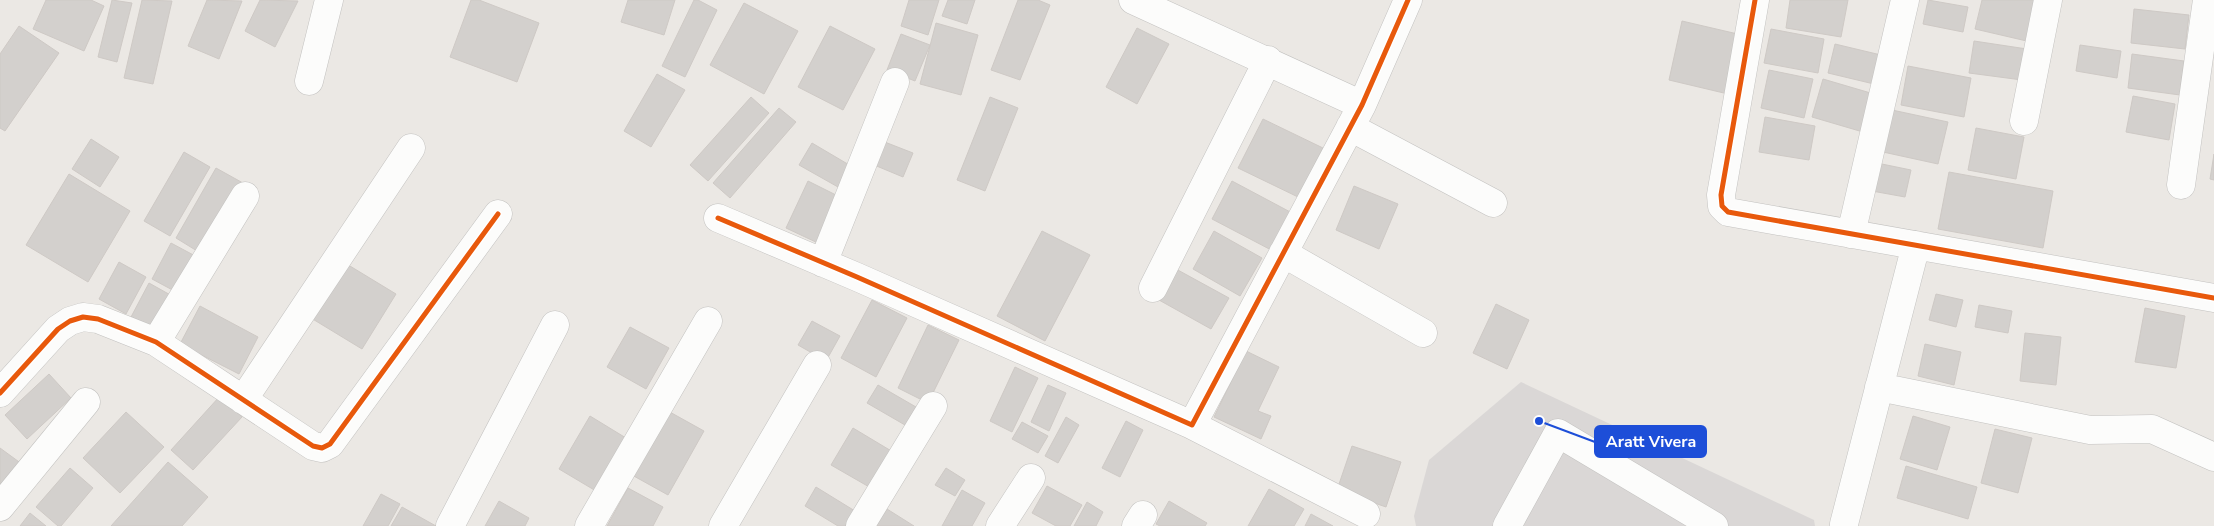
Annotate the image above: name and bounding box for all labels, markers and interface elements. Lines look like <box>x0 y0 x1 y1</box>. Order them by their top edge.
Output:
callout: Aratt Vivera <box>1595 426 1706 457</box>
text: Aratt Vivera <box>1606 431 1696 453</box>

